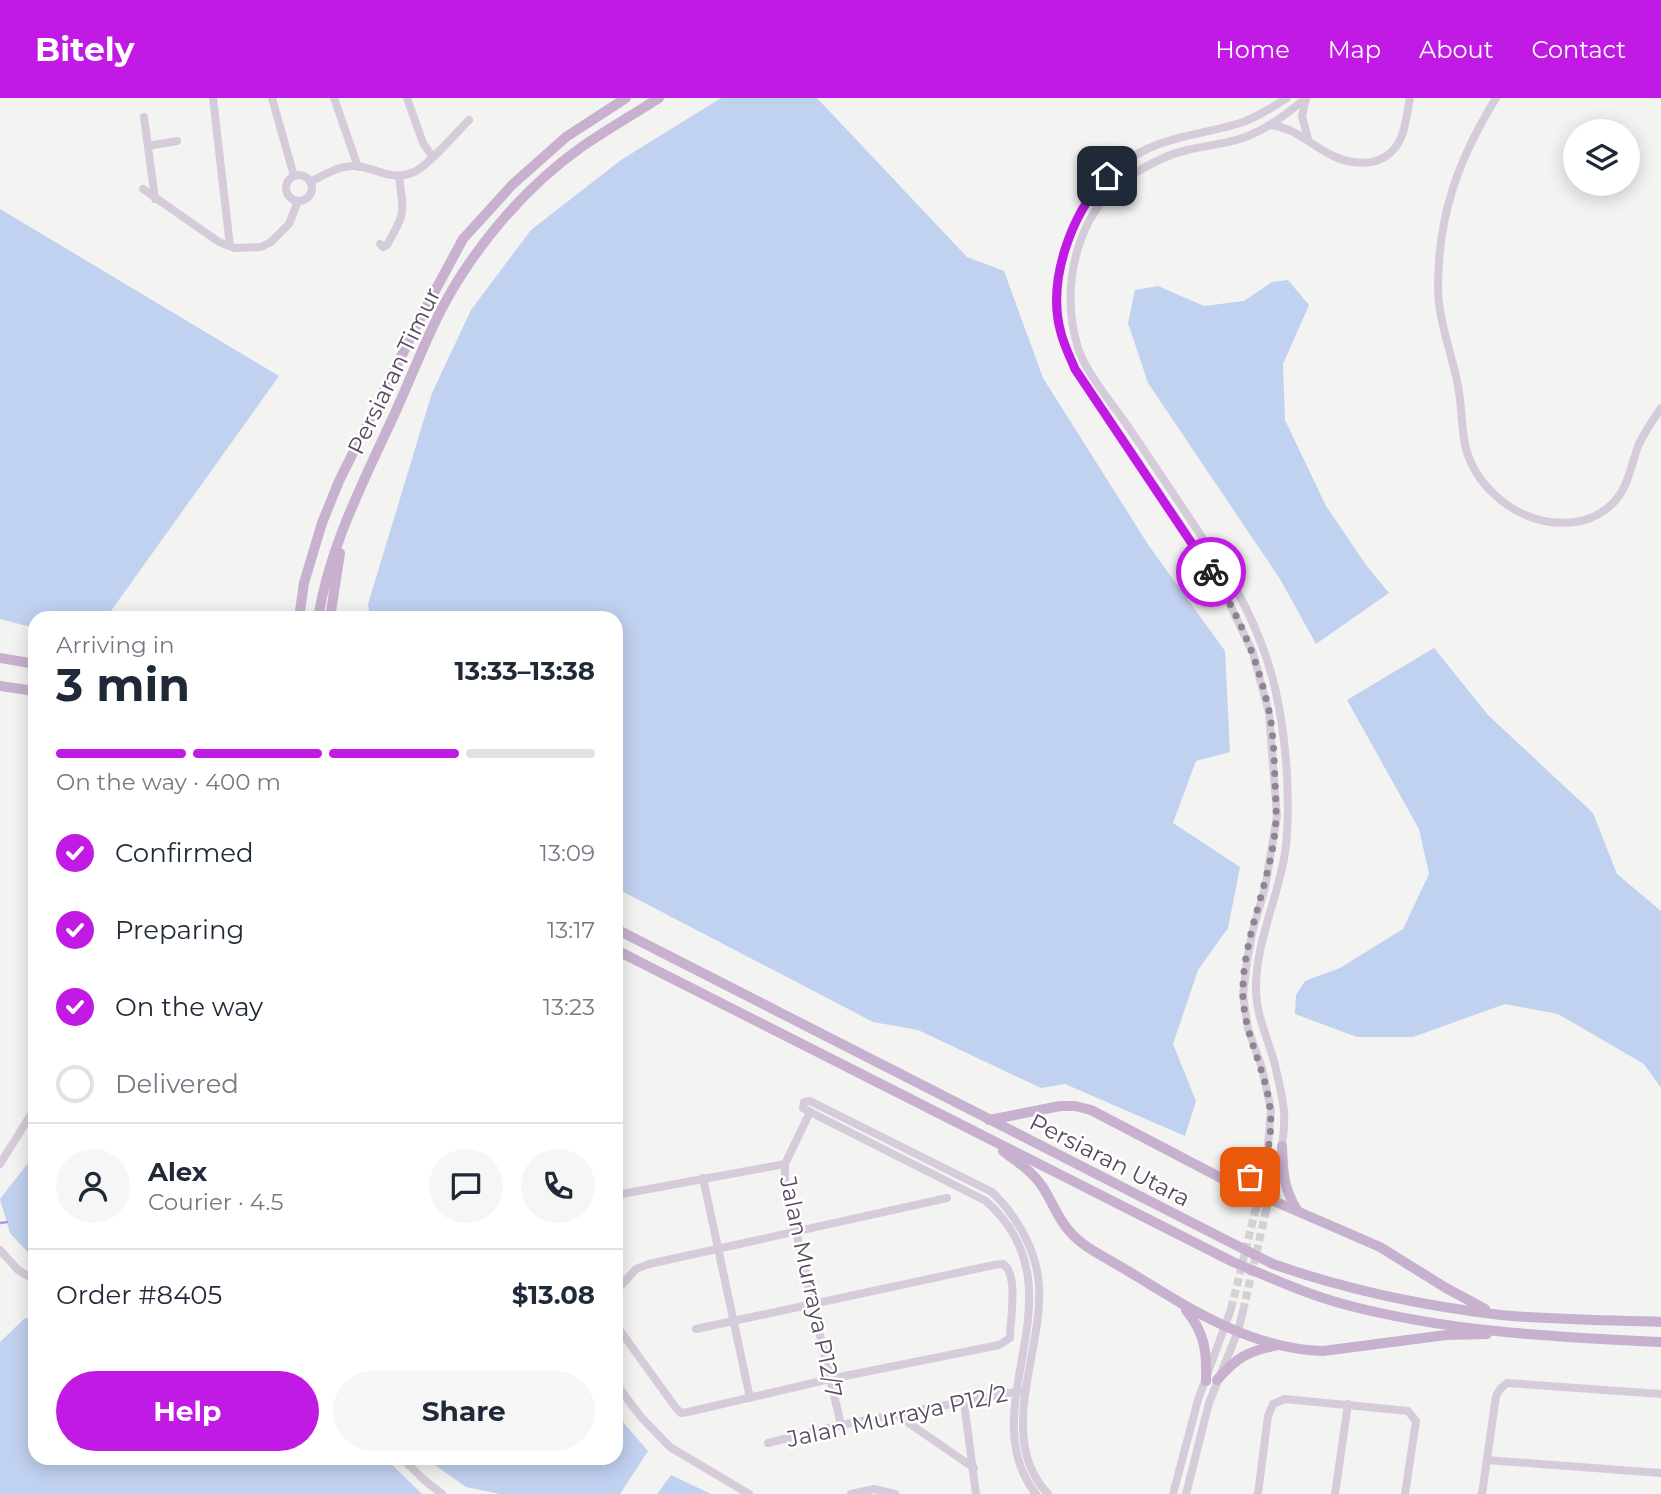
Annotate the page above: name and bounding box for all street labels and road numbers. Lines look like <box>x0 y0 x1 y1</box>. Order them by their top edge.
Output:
street label: Persiaran Timur <box>341 283 447 459</box>
street label: Persiaran Utara <box>1025 1108 1195 1212</box>
street label: Jalan Murraya P12/7 <box>774 1173 848 1400</box>
street label: Jalan Murraya P12/2 <box>783 1379 1010 1453</box>

